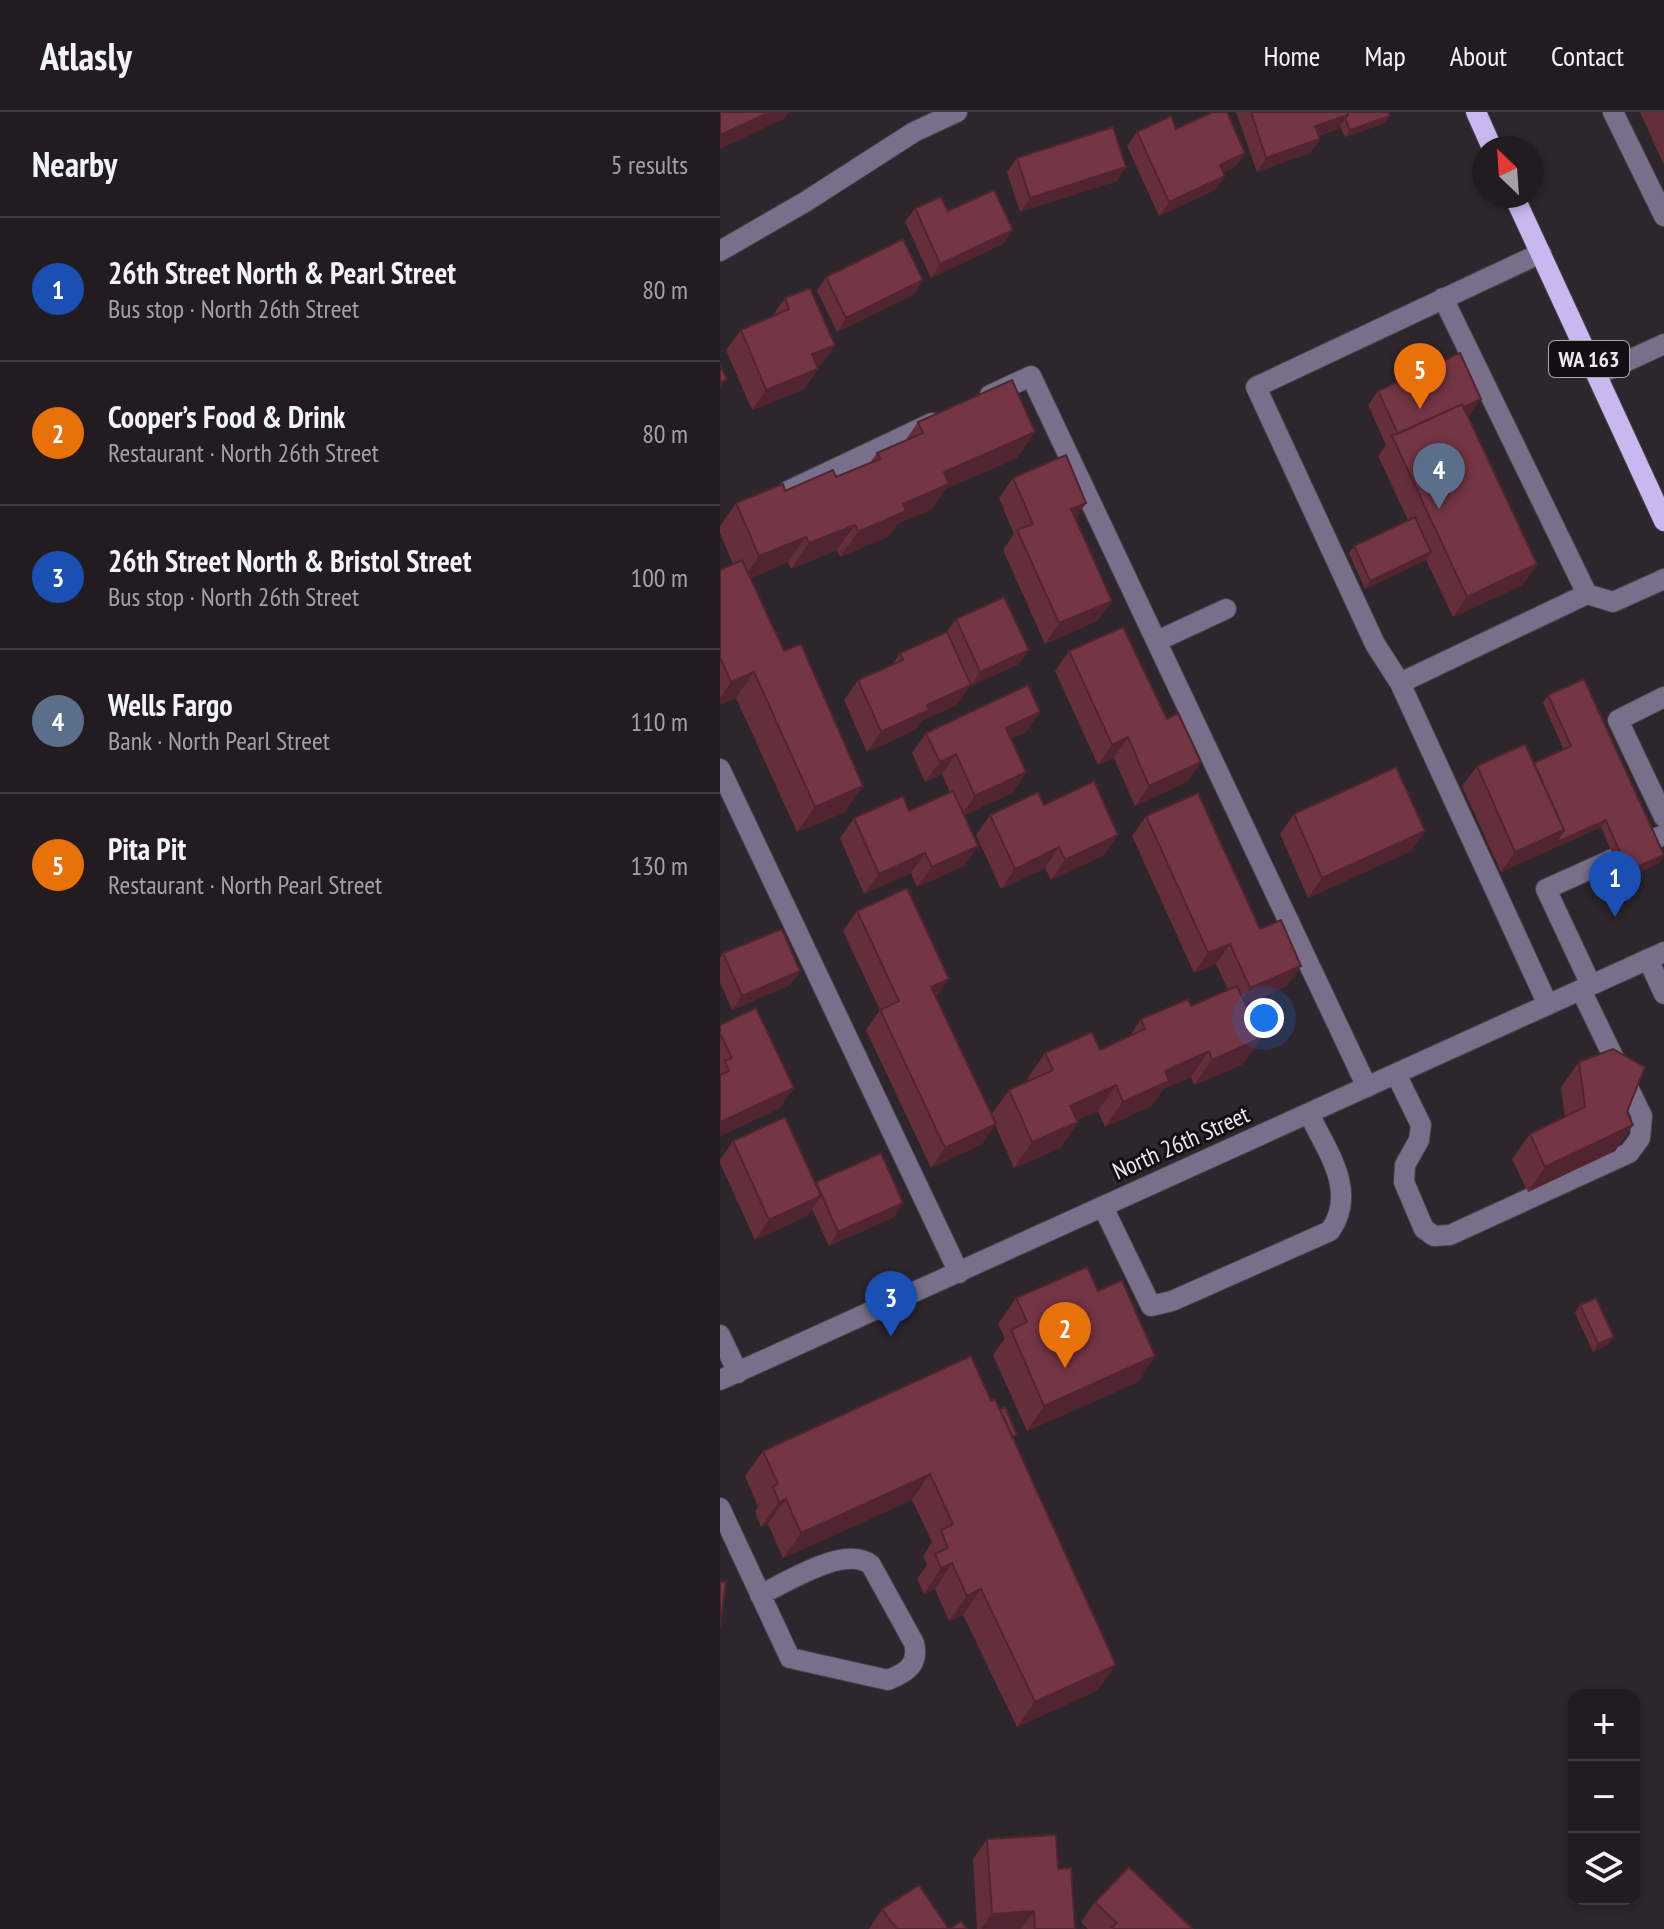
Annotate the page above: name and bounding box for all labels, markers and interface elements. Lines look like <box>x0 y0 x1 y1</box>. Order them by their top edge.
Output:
text: Atlasly <box>40 31 132 80</box>
text: Home <box>1264 37 1320 74</box>
text: Map <box>1364 37 1406 74</box>
text: About <box>1450 37 1507 74</box>
text: Contact <box>1551 37 1624 74</box>
north arrow <box>1472 136 1544 208</box>
text: Nearby <box>32 142 117 186</box>
text: 5 results <box>611 148 688 181</box>
text: 26th Street North & Pearl Street <box>108 253 456 292</box>
text: 1 <box>52 273 64 306</box>
text: 80 m <box>642 273 688 306</box>
text: Bus stop · North 26th Street <box>108 292 359 325</box>
road number: WA 163 <box>1549 341 1629 377</box>
pin: 5 <box>1394 343 1446 409</box>
text: Cooper’s Food & Drink <box>108 397 345 436</box>
text: 2 <box>52 417 64 450</box>
text: 80 m <box>642 417 688 450</box>
text: Restaurant · North 26th Street <box>108 436 379 469</box>
pin: 4 <box>1413 443 1465 509</box>
text: 26th Street North & Bristol Street <box>108 541 471 580</box>
text: 3 <box>52 561 64 594</box>
text: 100 m <box>630 561 688 594</box>
text: Bus stop · North 26th Street <box>108 580 359 613</box>
text: Wells Fargo <box>108 685 233 724</box>
text: 4 <box>52 705 64 738</box>
text: 110 m <box>630 705 688 738</box>
text: Bank · North Pearl Street <box>108 724 330 757</box>
text: Pita Pit <box>108 829 186 868</box>
text: 5 <box>52 849 64 882</box>
text: 130 m <box>630 849 688 882</box>
pin: 1 <box>1589 851 1641 917</box>
text: Restaurant · North Pearl Street <box>108 868 382 901</box>
your location <box>1244 998 1284 1038</box>
street label: North 26th Street <box>1108 1098 1254 1186</box>
pin: 3 <box>865 1271 917 1337</box>
pin: 2 <box>1039 1302 1091 1368</box>
map controls <box>1568 1689 1640 1905</box>
button: + <box>1568 1689 1640 1761</box>
button: − <box>1568 1761 1640 1833</box>
button: layers <box>1568 1833 1640 1905</box>

